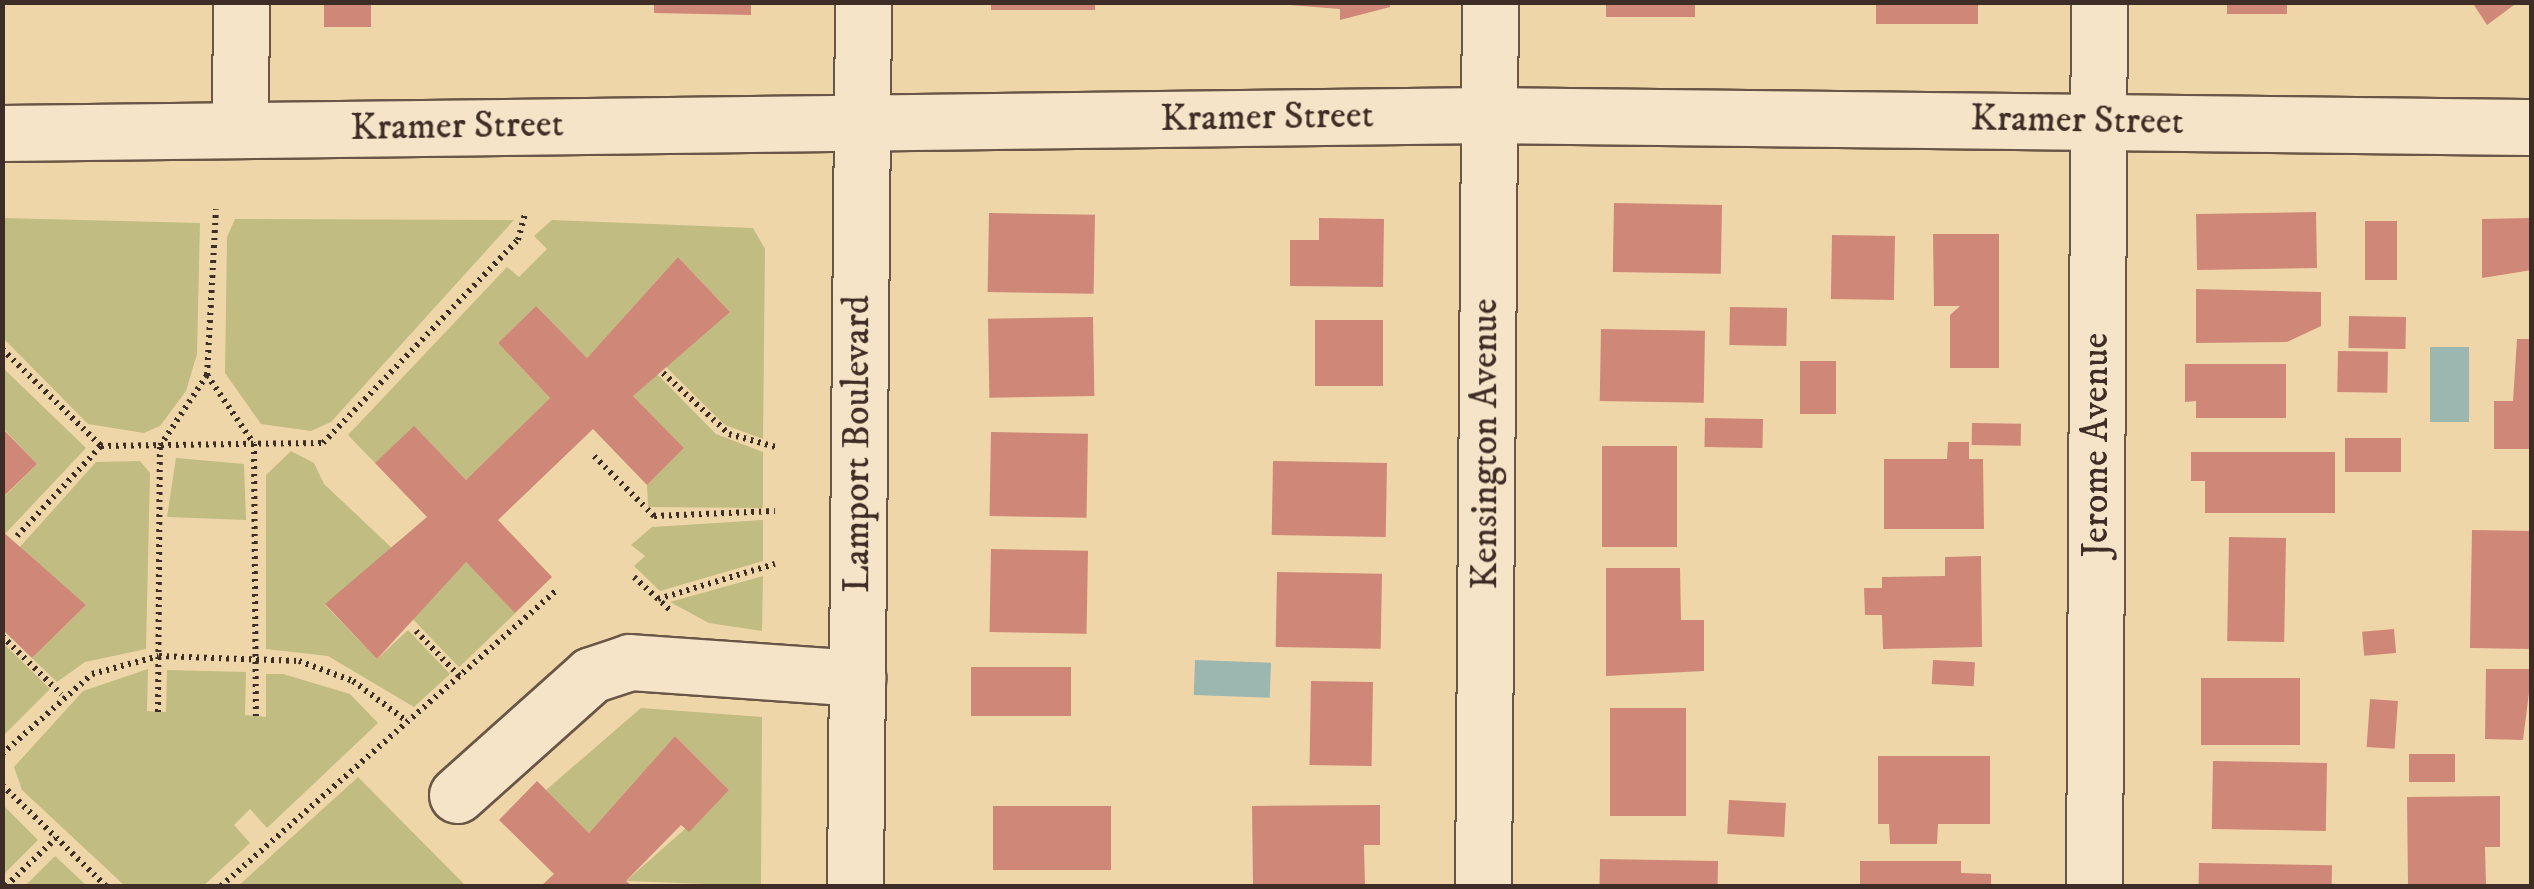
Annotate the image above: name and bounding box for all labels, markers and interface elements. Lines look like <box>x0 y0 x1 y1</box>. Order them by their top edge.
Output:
street label: Kramer Street <box>1160 93 1374 143</box>
street label: Kramer Street <box>1970 96 2184 146</box>
street label: Kramer Street <box>350 102 564 152</box>
street label: Lamport Boulevard <box>835 295 881 593</box>
street label: Kensington Avenue <box>1463 299 1509 589</box>
street label: Jerome Avenue <box>2074 333 2120 557</box>

